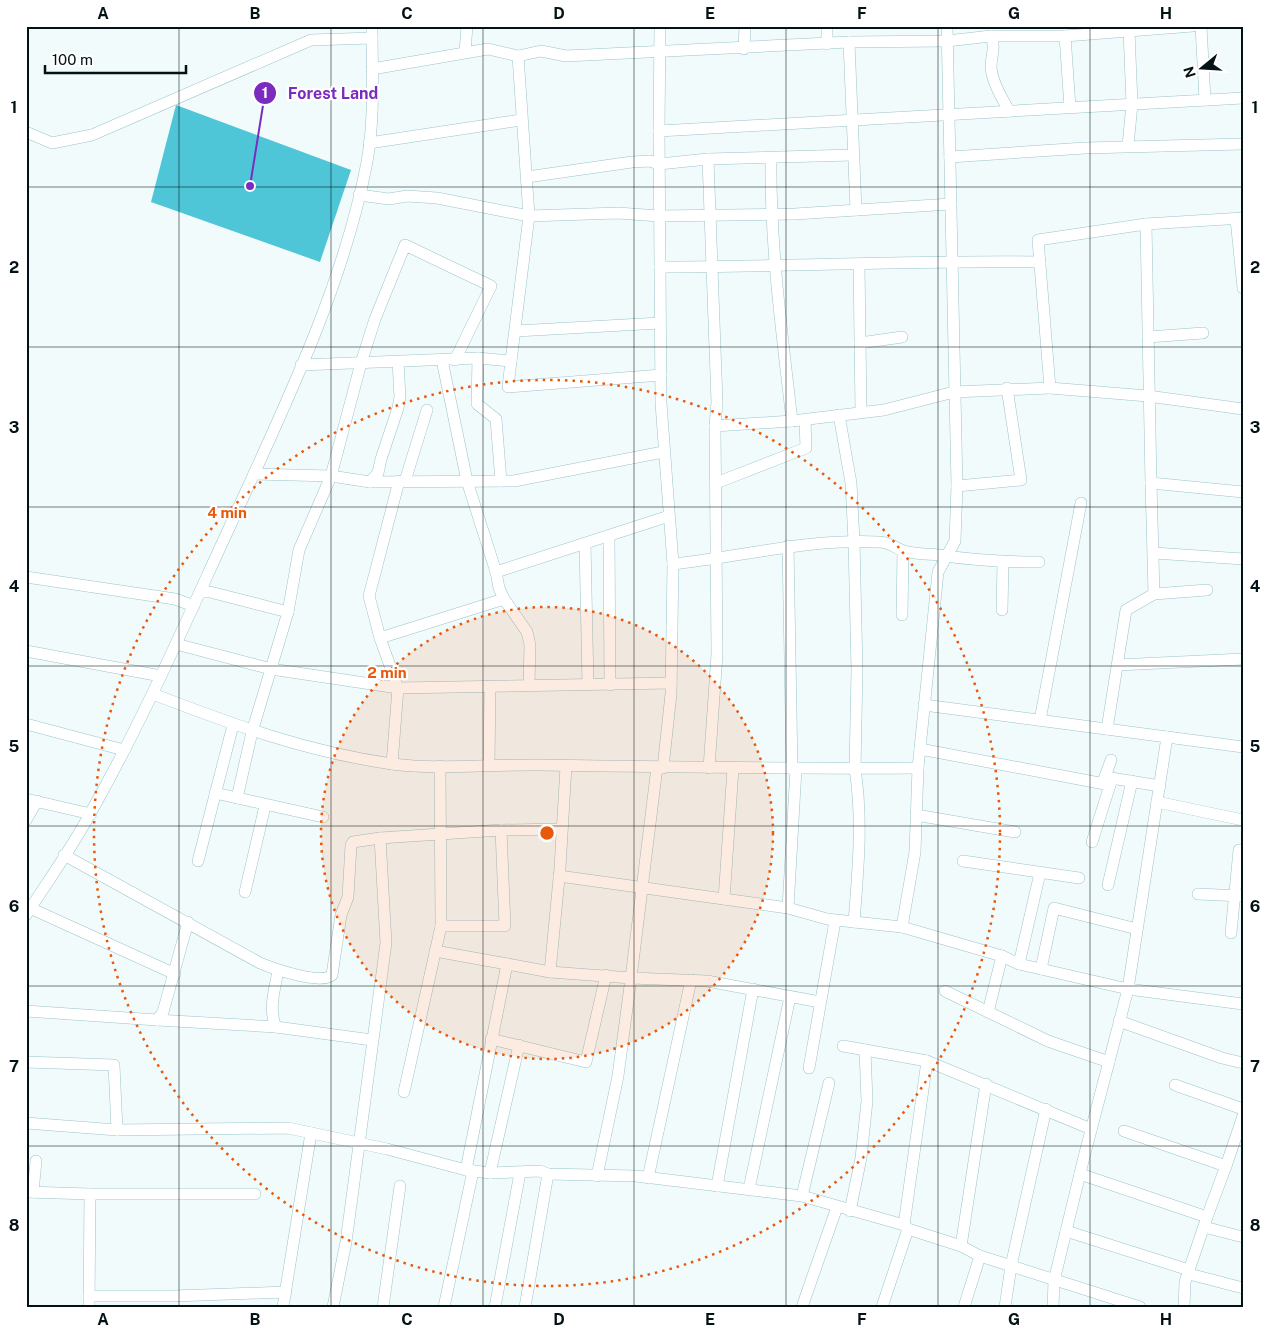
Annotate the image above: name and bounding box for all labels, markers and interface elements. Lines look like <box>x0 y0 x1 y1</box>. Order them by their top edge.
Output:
text: A <box>97 4 109 23</box>
text: B <box>250 4 261 23</box>
text: C <box>401 4 413 23</box>
text: D <box>553 4 565 23</box>
text: E <box>705 4 715 23</box>
text: F <box>857 4 867 23</box>
text: G <box>1008 4 1020 23</box>
text: H <box>1160 4 1172 23</box>
scale bar <box>45 42 186 74</box>
north arrow <box>1176 42 1226 92</box>
text: 100 m <box>52 51 93 68</box>
text: N <box>1180 64 1199 80</box>
callout: Forest Land <box>252 78 388 109</box>
text: 1 <box>262 84 268 101</box>
text: Forest Land <box>288 84 378 103</box>
text: 1 <box>11 98 17 117</box>
text: 1 <box>1252 98 1258 117</box>
text: 2 <box>9 258 19 277</box>
text: 2 <box>1250 258 1260 277</box>
text: 3 <box>9 418 19 437</box>
text: 3 <box>1250 418 1260 437</box>
text: 4 min <box>207 504 247 521</box>
text: 4 <box>9 577 20 596</box>
text: 4 <box>1250 577 1261 596</box>
text: 2 min <box>367 664 407 681</box>
text: 5 <box>9 737 20 756</box>
text: 5 <box>1250 737 1261 756</box>
centre of rings <box>538 824 556 842</box>
text: 6 <box>9 897 19 916</box>
text: 6 <box>1250 897 1260 916</box>
text: 7 <box>9 1057 19 1076</box>
text: 7 <box>1250 1057 1260 1076</box>
text: 8 <box>9 1216 20 1235</box>
text: 8 <box>1250 1216 1261 1235</box>
text: A <box>97 1310 109 1329</box>
text: B <box>250 1310 261 1329</box>
text: C <box>401 1310 413 1329</box>
text: D <box>553 1310 565 1329</box>
text: E <box>705 1310 715 1329</box>
text: F <box>857 1310 867 1329</box>
text: G <box>1008 1310 1020 1329</box>
text: H <box>1160 1310 1172 1329</box>

